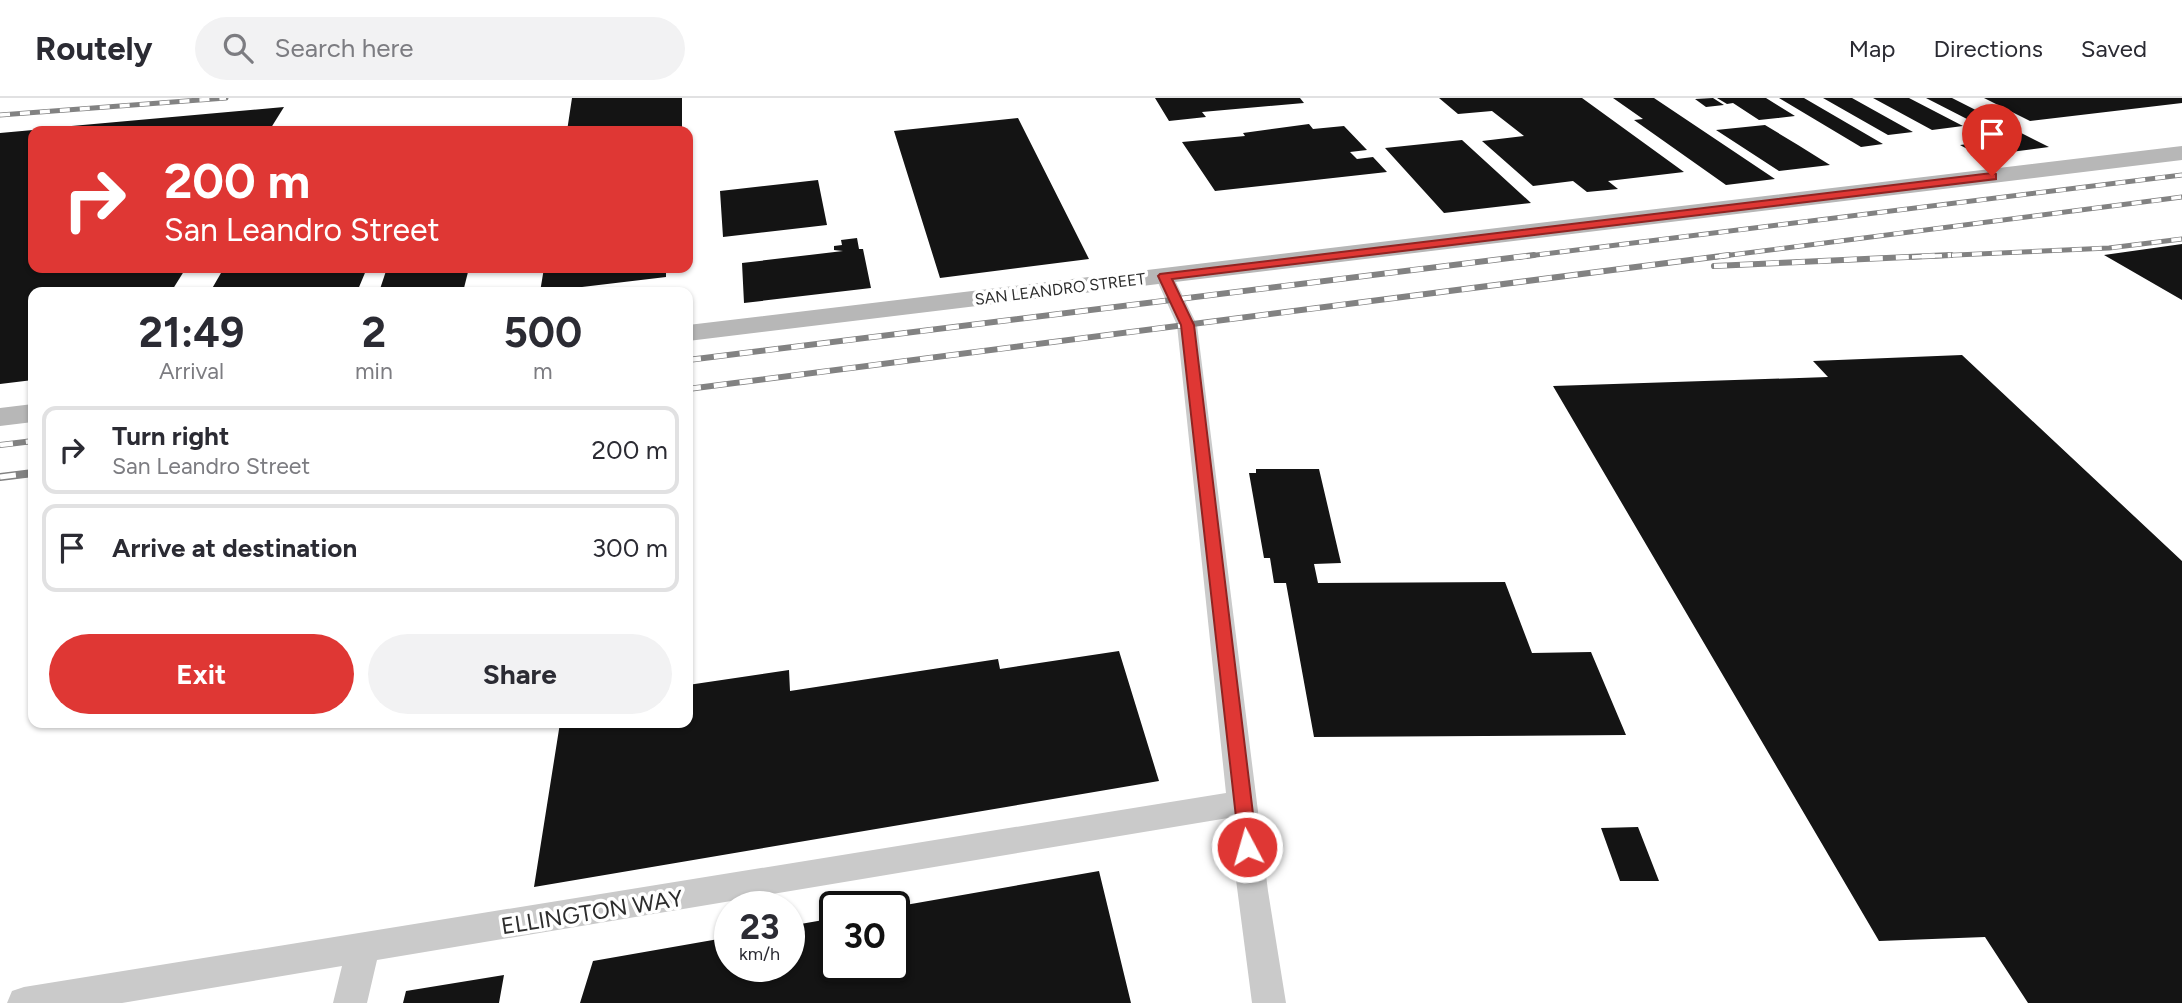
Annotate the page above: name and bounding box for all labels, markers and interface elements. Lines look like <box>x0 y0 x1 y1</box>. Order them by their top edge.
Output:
search box <box>195 17 685 80</box>
text: Routely <box>35 29 153 68</box>
icon: search <box>219 29 257 67</box>
text: Search here <box>275 32 414 64</box>
text: Map <box>1849 34 1895 63</box>
text: Directions <box>1933 34 2043 63</box>
text: Saved <box>2081 34 2147 63</box>
pin <box>1962 104 2022 176</box>
icon: arrive <box>1973 115 2011 153</box>
text: 200 m <box>164 151 310 210</box>
icon: right <box>49 154 140 245</box>
text: San Leandro Street <box>164 211 440 249</box>
street label: SAN LEANDRO STREET <box>974 269 1147 309</box>
text: 21:49 <box>139 307 244 358</box>
text: 2 <box>362 307 386 358</box>
text: 500 <box>503 307 582 358</box>
text: Arrival <box>159 357 224 385</box>
text: min <box>355 357 393 385</box>
text: m <box>533 357 553 385</box>
text: Turn right <box>112 420 229 452</box>
icon: right <box>53 431 91 469</box>
text: 200 m <box>592 434 668 466</box>
text: San Leandro Street <box>112 452 310 480</box>
icon: arrive <box>53 529 91 567</box>
text: Arrive at destination <box>112 532 357 564</box>
text: 300 m <box>592 532 668 564</box>
button: Exit <box>49 634 354 714</box>
button: Share <box>368 634 672 714</box>
position arrow <box>1210 810 1284 884</box>
street label: ELLINGTON WAY <box>499 884 685 940</box>
speed limit sign: 30 <box>819 891 910 982</box>
text: 23 <box>740 906 779 948</box>
text: km/h <box>739 943 780 965</box>

